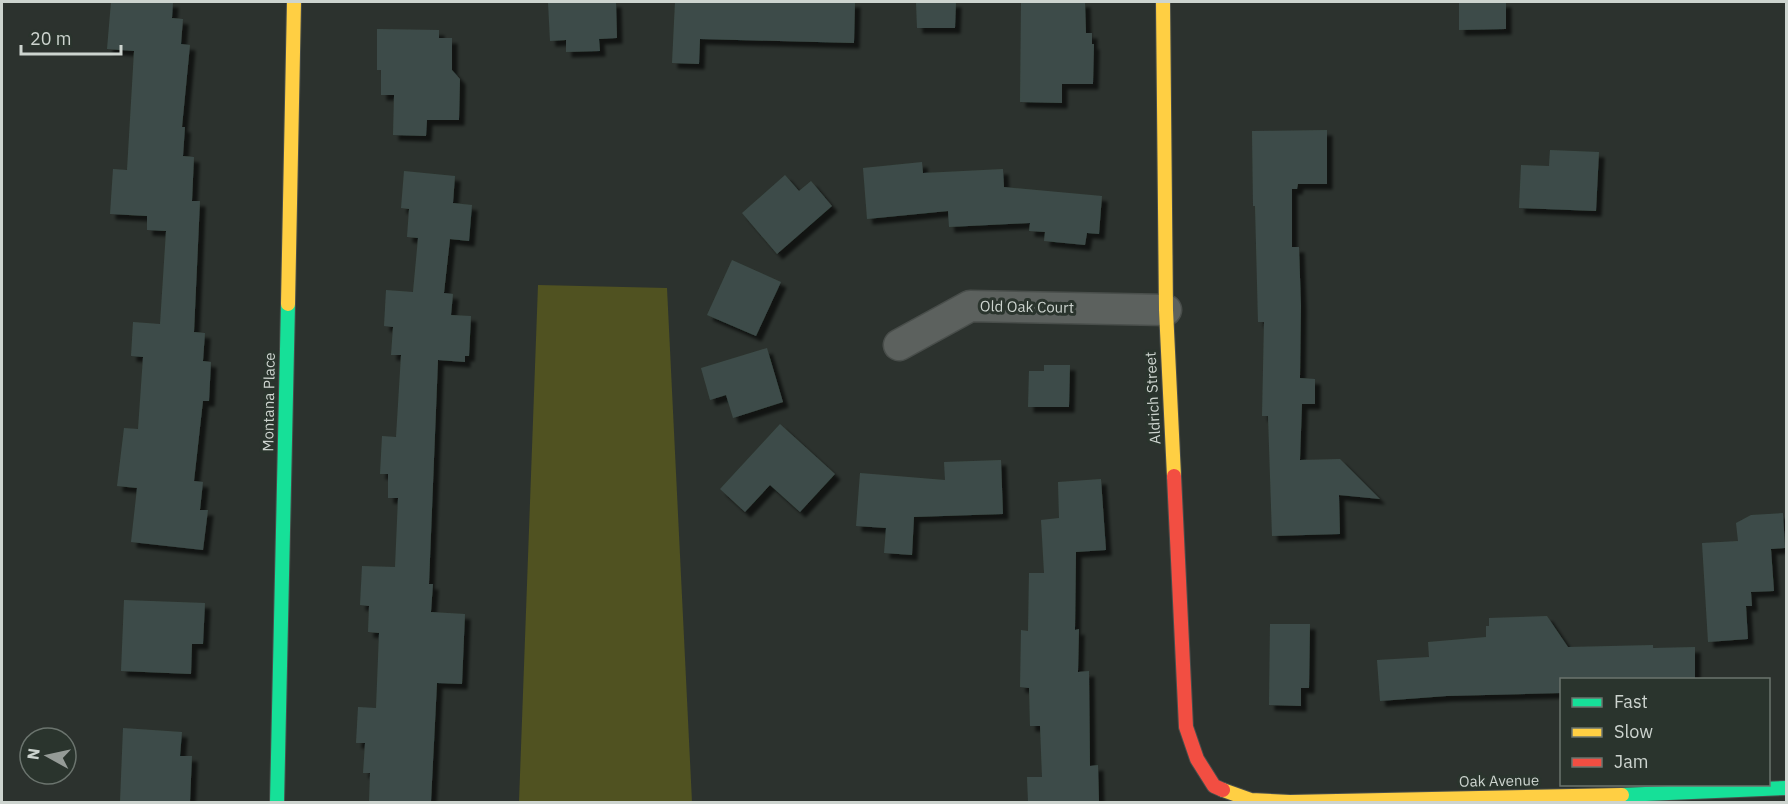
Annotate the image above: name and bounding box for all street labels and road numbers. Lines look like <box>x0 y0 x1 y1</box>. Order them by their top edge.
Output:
street label: Old Oak Court <box>980 296 1074 317</box>
street label: Aldrich Street <box>1141 351 1164 445</box>
street label: Montana Place <box>258 352 279 452</box>
street label: Oak Avenue <box>1459 770 1539 791</box>

